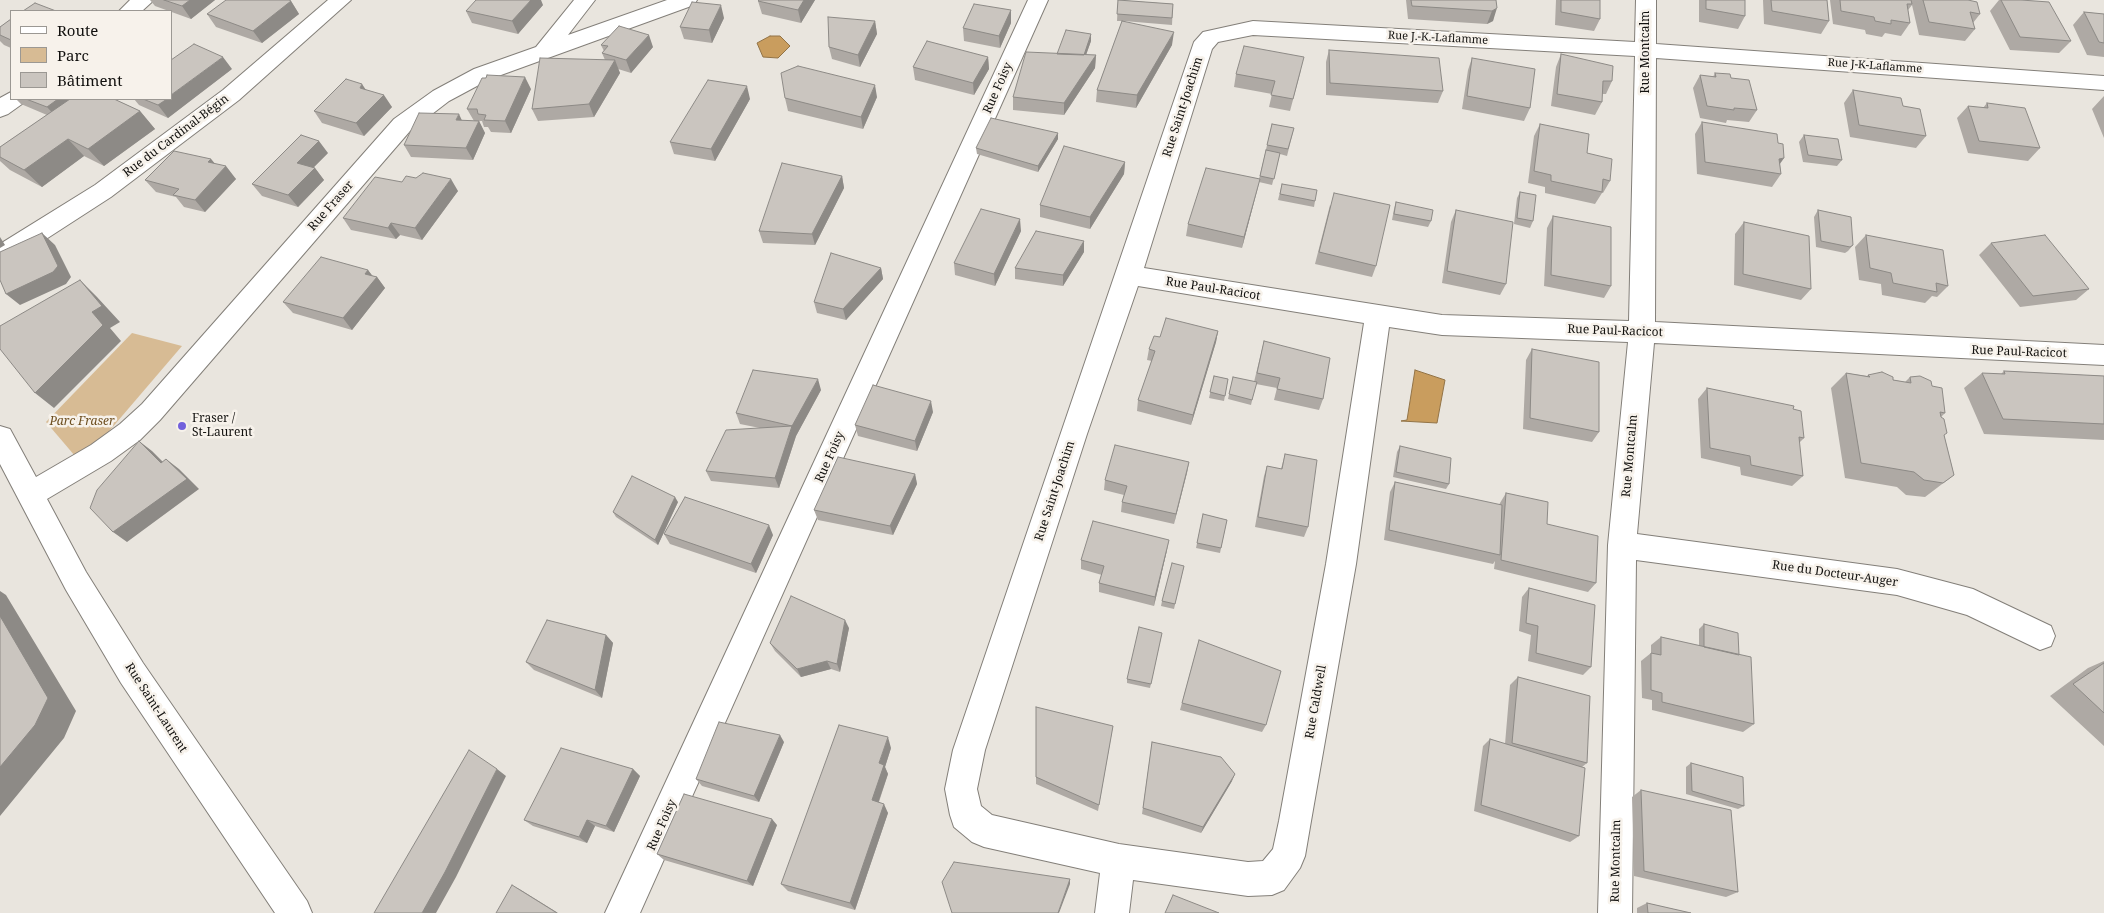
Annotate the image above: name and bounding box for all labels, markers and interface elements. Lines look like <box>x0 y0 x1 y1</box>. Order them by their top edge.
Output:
legend <box>10 10 172 100</box>
street label: Rue Montcalm <box>1639 11 1653 93</box>
text: Route <box>57 20 98 40</box>
street label: Rue J.-K.-Laflamme <box>1388 29 1488 47</box>
text: Parc <box>57 45 89 65</box>
street label: Rue Saint-Joachim <box>1160 55 1206 159</box>
street label: Rue J-K-Laflamme <box>1827 56 1923 76</box>
street label: Rue Foisy <box>980 60 1016 116</box>
text: Bâtiment <box>57 70 123 90</box>
street label: Rue du Cardinal-Bégin <box>120 92 232 180</box>
street label: Rue Fraser <box>305 178 357 234</box>
street label: Rue Paul-Racicot <box>1165 274 1261 304</box>
street label: Rue Paul-Racicot <box>1567 322 1663 340</box>
street label: Rue Paul-Racicot <box>1971 343 2067 361</box>
place label: Fraser / St-Laurent <box>192 412 252 440</box>
street label: Rue Montcalm <box>1619 414 1641 498</box>
park label: Parc Fraser <box>49 415 115 429</box>
marker: Fraser / St-Laurent <box>176 420 188 432</box>
street label: Rue Foisy <box>812 429 848 485</box>
street label: Rue Saint-Joachim <box>1032 439 1078 543</box>
street label: Rue du Docteur-Auger <box>1771 558 1899 590</box>
street label: Rue Saint-Laurent <box>122 661 190 755</box>
street label: Rue Caldwell <box>1302 664 1330 740</box>
street label: Rue Foisy <box>644 797 680 853</box>
street label: Rue Montcalm <box>1608 819 1624 903</box>

